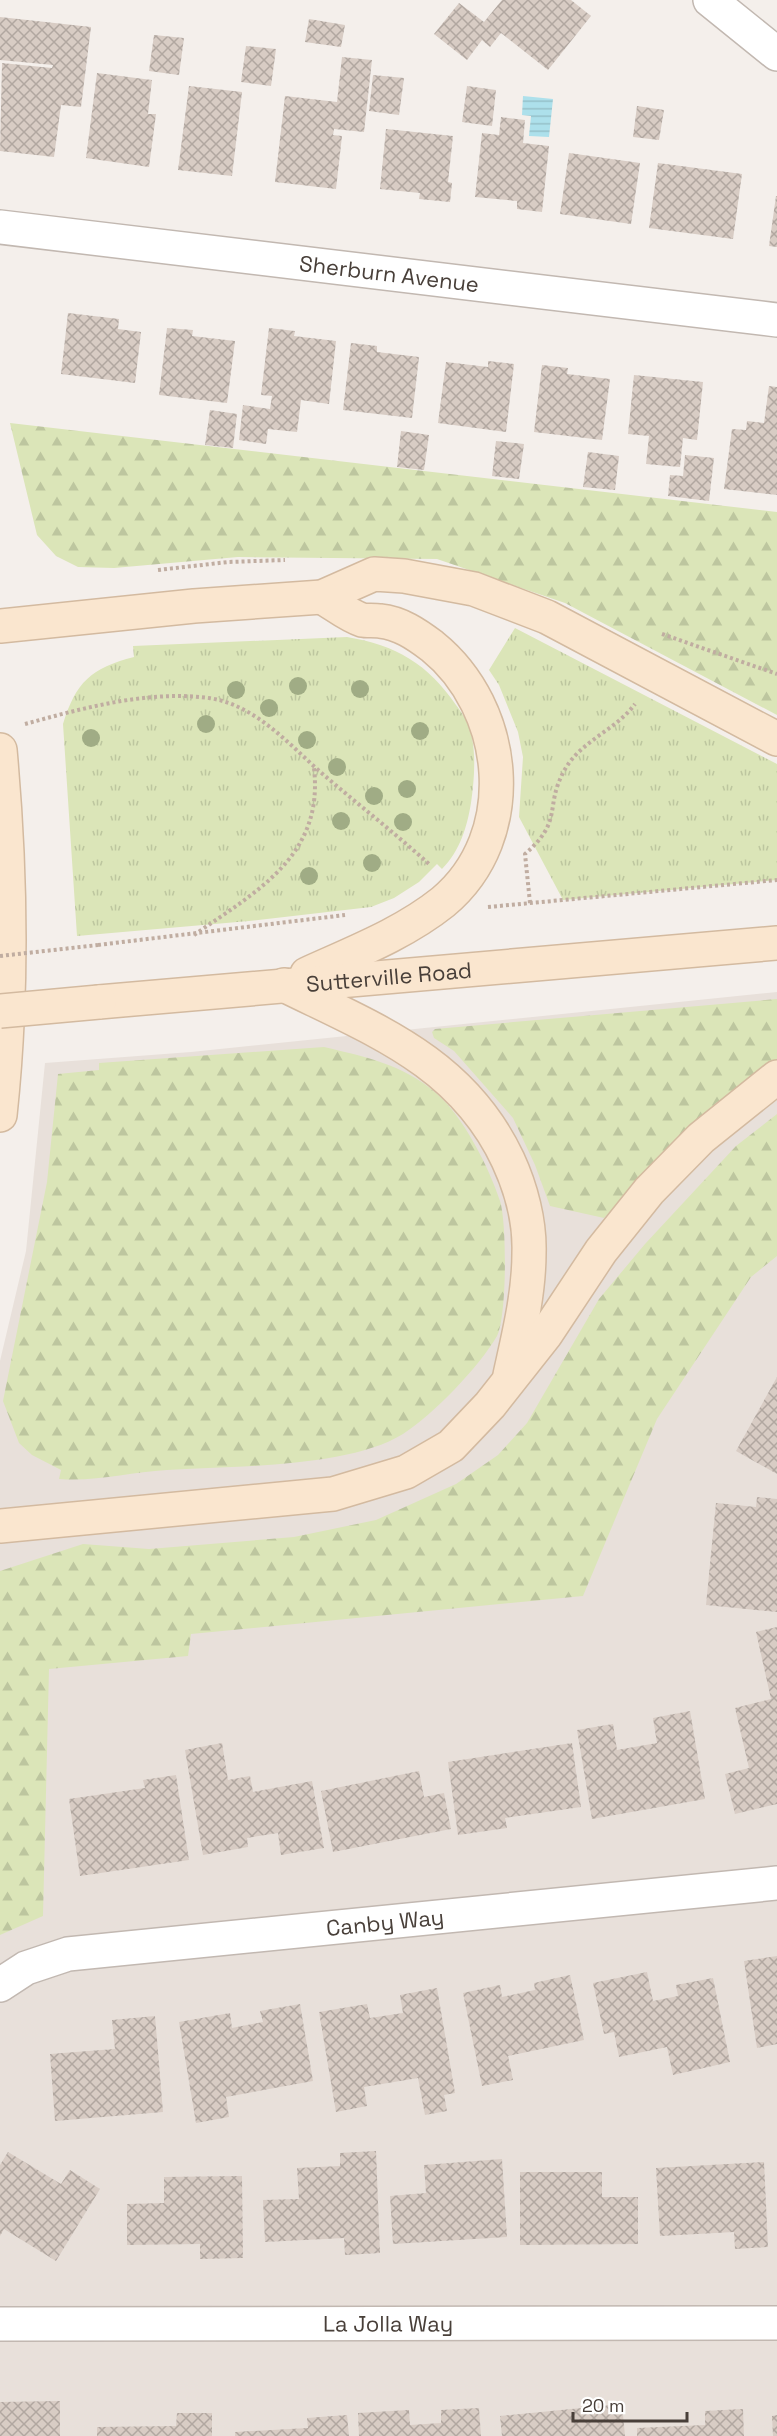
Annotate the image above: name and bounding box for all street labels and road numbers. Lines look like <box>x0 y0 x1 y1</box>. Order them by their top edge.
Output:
street label: Sherburn Avenue <box>298 249 481 298</box>
street label: Sutterville Road <box>305 956 473 998</box>
street label: Canby Way <box>325 1902 445 1942</box>
street label: La Jolla Way <box>323 2309 453 2338</box>

